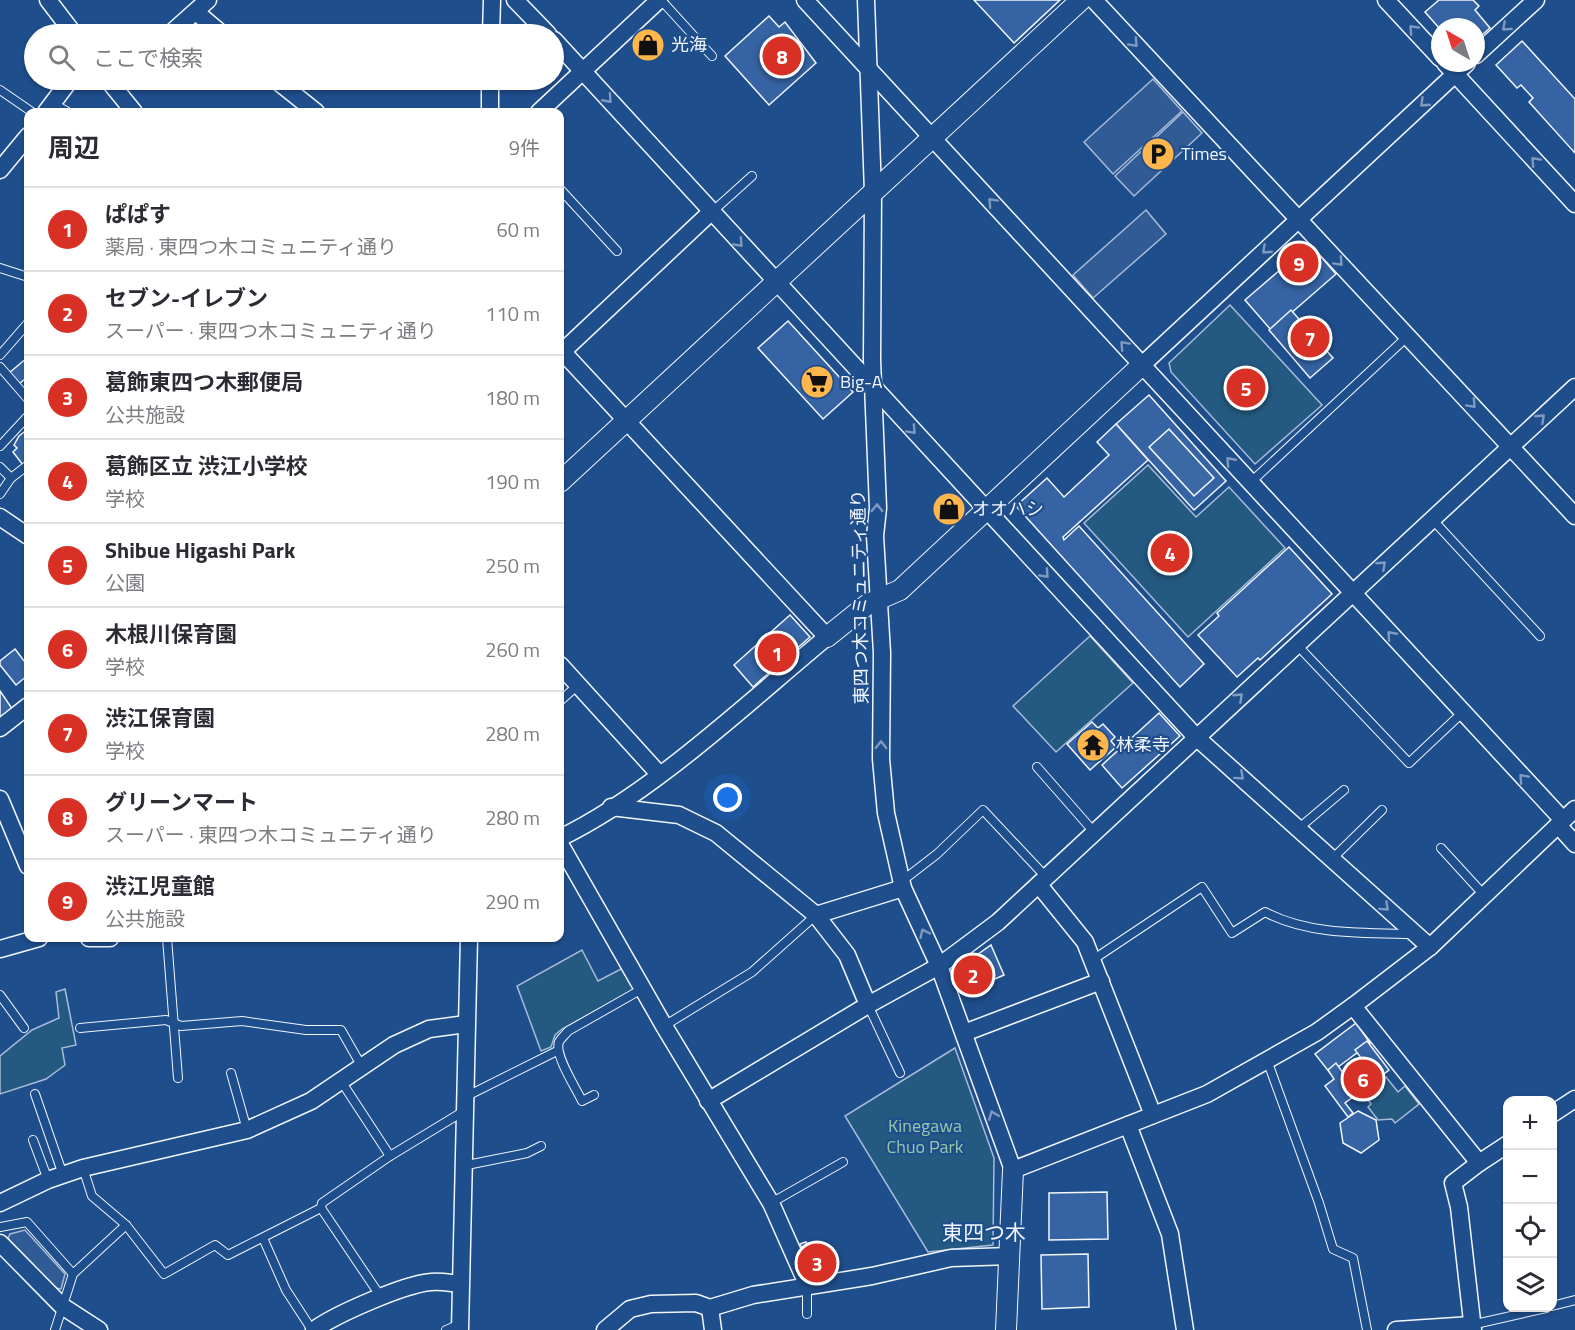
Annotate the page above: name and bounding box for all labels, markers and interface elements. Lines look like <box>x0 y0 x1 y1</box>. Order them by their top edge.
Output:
north arrow <box>1431 18 1485 72</box>
one-way arrow <box>1502 20 1513 31</box>
search box <box>24 24 564 90</box>
one-way arrow <box>1409 25 1420 36</box>
shop icon: 光海 <box>630 27 666 63</box>
place label: 光海 <box>671 31 707 58</box>
pin: 8 <box>762 34 802 78</box>
one-way arrow <box>1127 36 1138 46</box>
icon: search <box>45 41 78 74</box>
text: ここで検索 <box>93 41 203 75</box>
one-way arrow <box>601 92 612 102</box>
one-way arrow <box>1421 96 1431 107</box>
text: 周辺 <box>48 128 100 167</box>
text: 9件 <box>509 132 540 163</box>
parking icon: Times <box>1140 136 1176 172</box>
place label: Times <box>1181 140 1227 167</box>
one-way arrow <box>1531 157 1542 168</box>
text: ぱぱす <box>105 197 171 231</box>
one-way arrow <box>988 199 999 209</box>
text: 1 <box>62 214 73 245</box>
text: 60 m <box>496 214 540 245</box>
text: 薬局 · 東四つ木コミュニティ通り <box>105 231 397 262</box>
one-way arrow <box>732 236 743 246</box>
pin: 9 <box>1280 240 1318 286</box>
one-way arrow <box>1262 243 1273 254</box>
one-way arrow <box>1332 255 1343 265</box>
text: セブン-イレブン <box>105 281 268 315</box>
text: 2 <box>62 298 73 329</box>
text: 110 m <box>485 298 540 329</box>
text: スーパー · 東四つ木コミュニティ通り <box>105 315 437 346</box>
pin: 7 <box>1290 316 1330 360</box>
one-way arrow <box>1120 342 1131 352</box>
supermarket icon: Big-A <box>799 364 835 400</box>
text: 葛飾東四つ木郵便局 <box>105 365 303 399</box>
pin: 5 <box>1226 366 1266 410</box>
place label: Big-A <box>840 368 883 395</box>
text: 3 <box>62 382 73 413</box>
text: 180 m <box>485 382 540 413</box>
one-way arrow <box>1465 398 1476 408</box>
text: 公共施設 <box>105 399 185 430</box>
one-way arrow <box>1534 415 1545 426</box>
one-way arrow <box>905 423 916 434</box>
text: 葛飾区立 渋江小学校 <box>105 449 308 483</box>
one-way arrow <box>1226 457 1237 467</box>
text: 4 <box>62 466 73 497</box>
text: 190 m <box>485 466 540 497</box>
text: 学校 <box>105 483 145 514</box>
street label: 東四つ木コミュニティ通り <box>844 489 875 705</box>
shop icon: オオハシ <box>931 491 967 527</box>
place label: オオハシ <box>972 495 1044 522</box>
one-way arrow <box>871 504 883 513</box>
pin: 4 <box>1150 530 1190 576</box>
text: Shibue Higashi Park <box>105 533 295 567</box>
text: 5 <box>62 550 73 581</box>
text: 250 m <box>485 550 540 581</box>
one-way arrow <box>1376 561 1386 572</box>
text: 公園 <box>105 567 145 598</box>
one-way arrow <box>1038 567 1049 577</box>
text: 木根川保育園 <box>105 617 237 651</box>
pin: 1 <box>758 630 796 676</box>
one-way arrow <box>1387 631 1398 641</box>
text: 6 <box>62 634 73 665</box>
text: 260 m <box>485 634 540 665</box>
text: 学校 <box>105 651 145 682</box>
one-way arrow <box>1232 693 1243 704</box>
text: 渋江保育園 <box>105 701 215 735</box>
text: 7 <box>62 718 73 749</box>
text: 280 m <box>485 718 540 749</box>
temple icon: 林柔寺 <box>1075 727 1111 763</box>
place label: 林柔寺 <box>1116 731 1170 758</box>
text: 学校 <box>105 735 145 766</box>
one-way arrow <box>875 741 888 750</box>
one-way arrow <box>1233 769 1244 780</box>
one-way arrow <box>1519 774 1530 784</box>
your location <box>713 783 742 812</box>
text: グリーンマート <box>105 785 258 819</box>
text: 8 <box>62 802 73 833</box>
text: 280 m <box>485 802 540 833</box>
text: スーパー · 東四つ木コミュニティ通り <box>105 819 437 850</box>
text: 渋江児童館 <box>105 869 215 903</box>
text: 9 <box>62 886 73 917</box>
text: 290 m <box>485 886 540 917</box>
one-way arrow <box>1378 900 1388 911</box>
text: 公共施設 <box>105 903 185 934</box>
one-way arrow <box>919 929 931 940</box>
pin: 2 <box>954 952 992 998</box>
pin: 6 <box>1344 1056 1382 1102</box>
map controls <box>1503 1096 1557 1312</box>
button: + <box>1503 1096 1557 1150</box>
one-way arrow <box>988 1110 1000 1121</box>
park label: Kinegawa Chuo Park <box>887 1112 964 1160</box>
button: − <box>1503 1150 1557 1204</box>
button: locate <box>1503 1204 1557 1258</box>
district label: 東四つ木 <box>942 1216 1026 1248</box>
pin: 3 <box>798 1240 836 1286</box>
button: layers <box>1503 1258 1557 1312</box>

